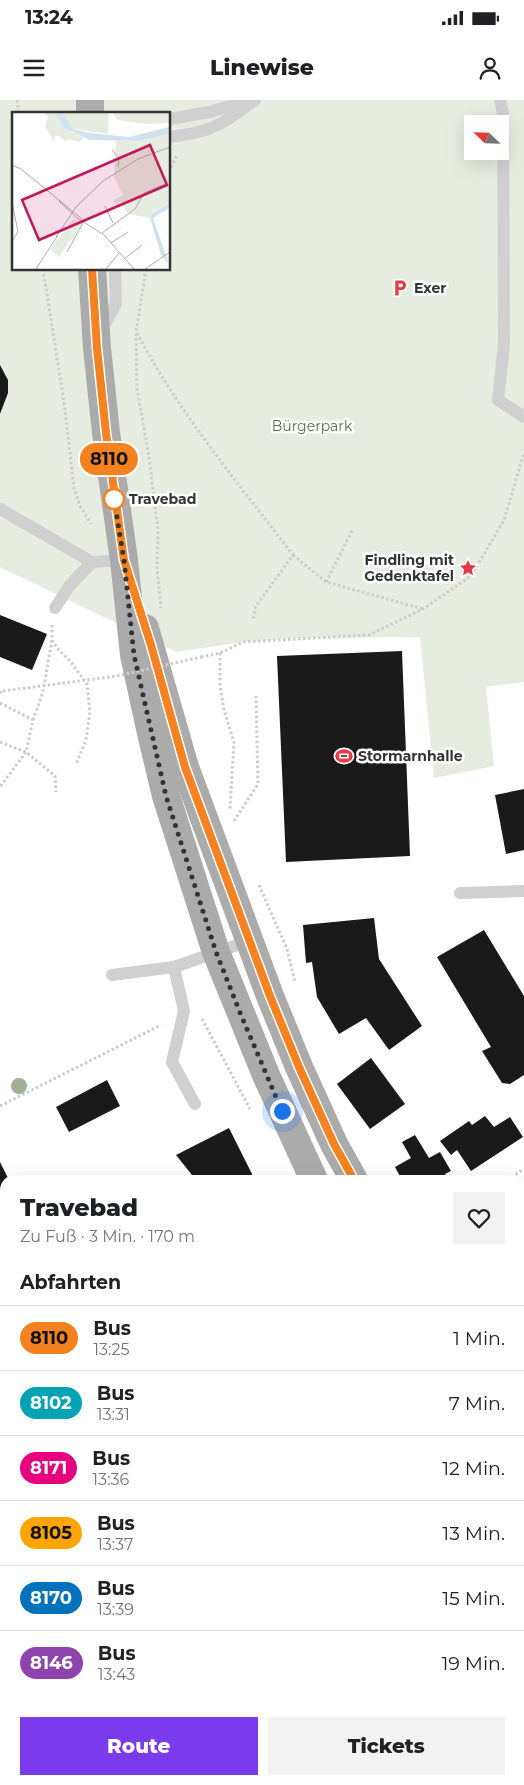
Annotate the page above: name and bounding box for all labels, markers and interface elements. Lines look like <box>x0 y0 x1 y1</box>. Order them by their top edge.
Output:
text: 13:24 <box>25 6 73 29</box>
icon: menu <box>20 54 48 82</box>
text: Linewise <box>210 54 314 81</box>
icon: person <box>476 54 504 82</box>
inset map <box>12 112 170 270</box>
north arrow <box>464 115 509 160</box>
map controls <box>464 115 509 160</box>
parking icon: Exer <box>390 278 410 298</box>
place label: Exer <box>414 279 446 297</box>
park label: Bürgerpark <box>272 417 353 435</box>
line badge: 8110 <box>74 443 144 475</box>
text: 8110 <box>90 448 128 470</box>
marker: Travebad <box>103 488 125 510</box>
place label: Travebad <box>129 490 196 508</box>
place label: Findling mit Gedenktafel <box>364 551 454 585</box>
place icon: Findling mit Gedenktafel <box>458 558 478 578</box>
sports icon: Stormarnhalle <box>334 746 354 766</box>
place label: Stormarnhalle <box>358 747 463 765</box>
your location <box>270 1099 295 1124</box>
button: heart <box>453 1192 505 1244</box>
text: Travebad <box>20 1193 138 1222</box>
text: Zu Fuß · 3 Min. · 170 m <box>20 1227 195 1246</box>
text: Abfahrten <box>20 1271 121 1294</box>
text: Bus <box>93 1317 131 1340</box>
text: 8110 <box>30 1327 68 1349</box>
text: 1 Min. <box>453 1327 505 1350</box>
text: 13:25 <box>93 1340 130 1359</box>
text: Bus <box>97 1382 134 1405</box>
text: 8102 <box>30 1392 72 1414</box>
text: 7 Min. <box>449 1392 505 1415</box>
text: 13:31 <box>97 1405 130 1424</box>
text: Bus <box>92 1447 130 1470</box>
text: 8171 <box>30 1457 67 1479</box>
text: 12 Min. <box>442 1457 505 1480</box>
text: 13:36 <box>92 1470 129 1489</box>
text: Bus <box>97 1512 135 1535</box>
text: 8105 <box>30 1522 72 1544</box>
text: 13 Min. <box>442 1522 505 1545</box>
text: 13:37 <box>97 1535 133 1554</box>
text: Bus <box>97 1577 135 1600</box>
text: 8170 <box>30 1587 72 1609</box>
text: 15 Min. <box>442 1587 505 1610</box>
text: 13:39 <box>97 1600 134 1619</box>
text: Bus <box>98 1642 136 1665</box>
text: 8146 <box>30 1652 73 1674</box>
text: 19 Min. <box>441 1652 505 1675</box>
text: 13:43 <box>98 1665 135 1684</box>
button: Route <box>20 1717 258 1775</box>
button: Tickets <box>268 1717 505 1775</box>

